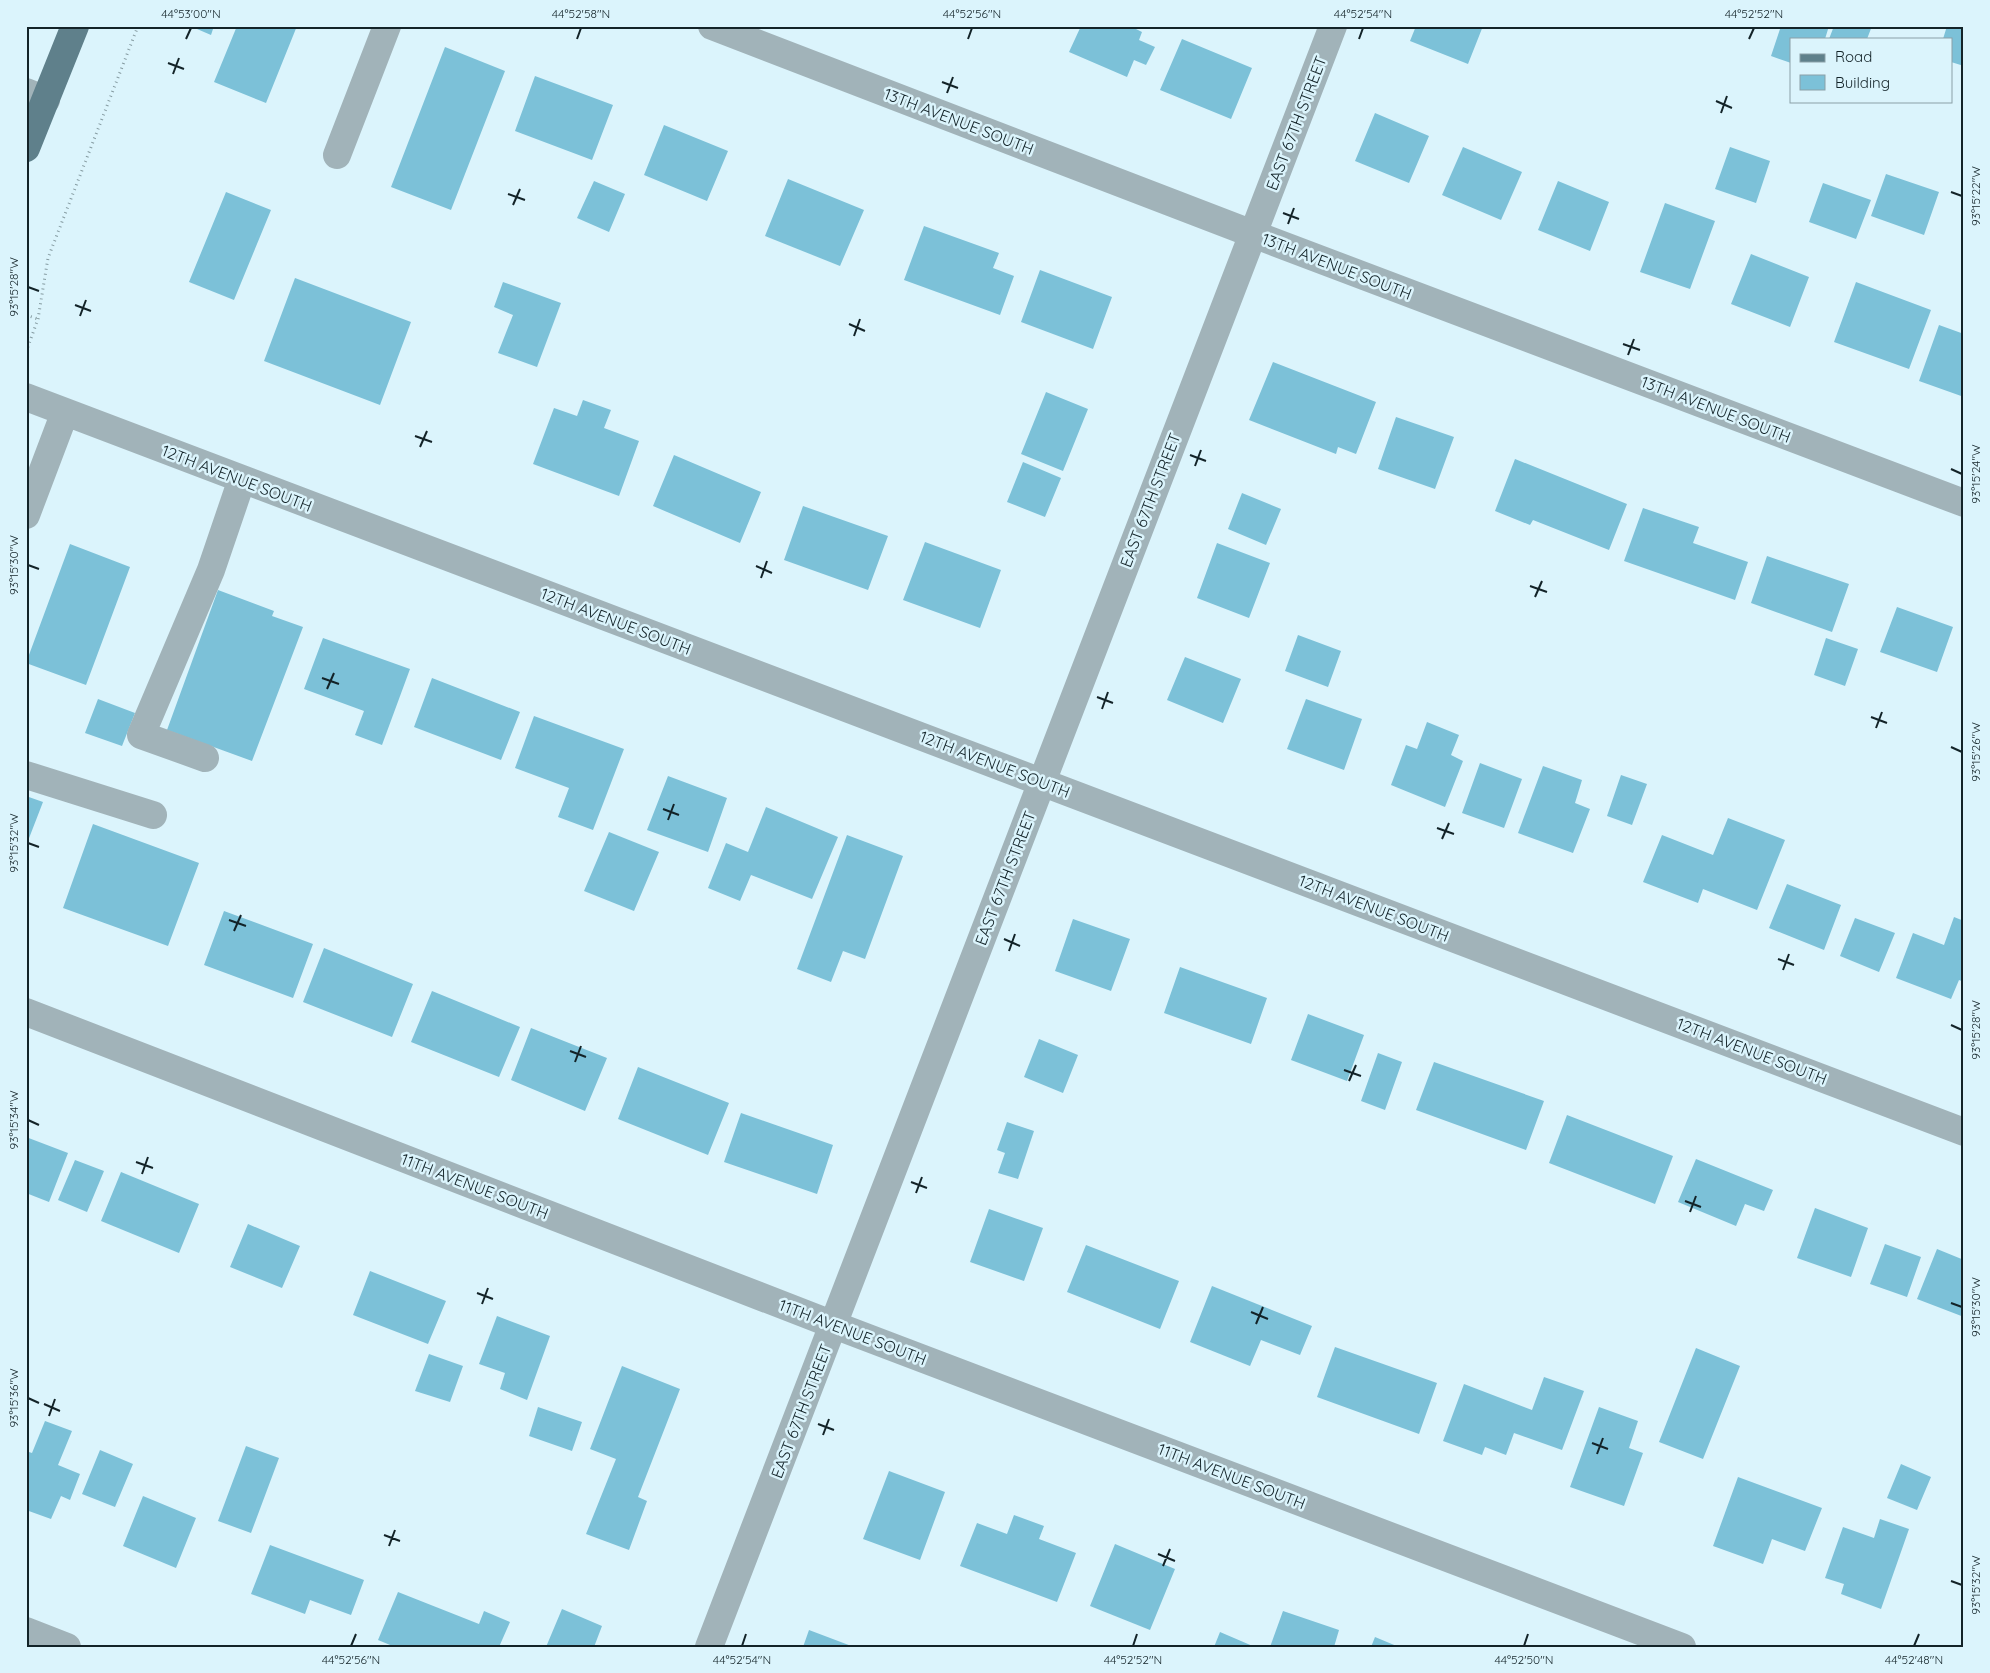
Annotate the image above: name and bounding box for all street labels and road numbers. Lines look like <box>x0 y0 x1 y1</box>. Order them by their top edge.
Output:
street label: EAST 67TH STREET <box>1261 53 1331 193</box>
street label: 13TH AVENUE SOUTH <box>881 83 1037 159</box>
street label: 13TH AVENUE SOUTH <box>1259 228 1415 304</box>
street label: 13TH AVENUE SOUTH <box>1638 371 1794 447</box>
street label: EAST 67TH STREET <box>1115 430 1185 570</box>
street label: 12TH AVENUE SOUTH <box>159 440 315 516</box>
street label: 12TH AVENUE SOUTH <box>538 583 694 659</box>
street label: 12TH AVENUE SOUTH <box>917 726 1073 802</box>
street label: EAST 67TH STREET <box>970 808 1040 948</box>
street label: 12TH AVENUE SOUTH <box>1296 870 1452 946</box>
street label: 12TH AVENUE SOUTH <box>1674 1013 1830 1089</box>
street label: 11TH AVENUE SOUTH <box>398 1149 552 1223</box>
street label: 11TH AVENUE SOUTH <box>776 1295 930 1369</box>
street label: EAST 67TH STREET <box>766 1341 836 1481</box>
street label: 11TH AVENUE SOUTH <box>1155 1439 1309 1513</box>

